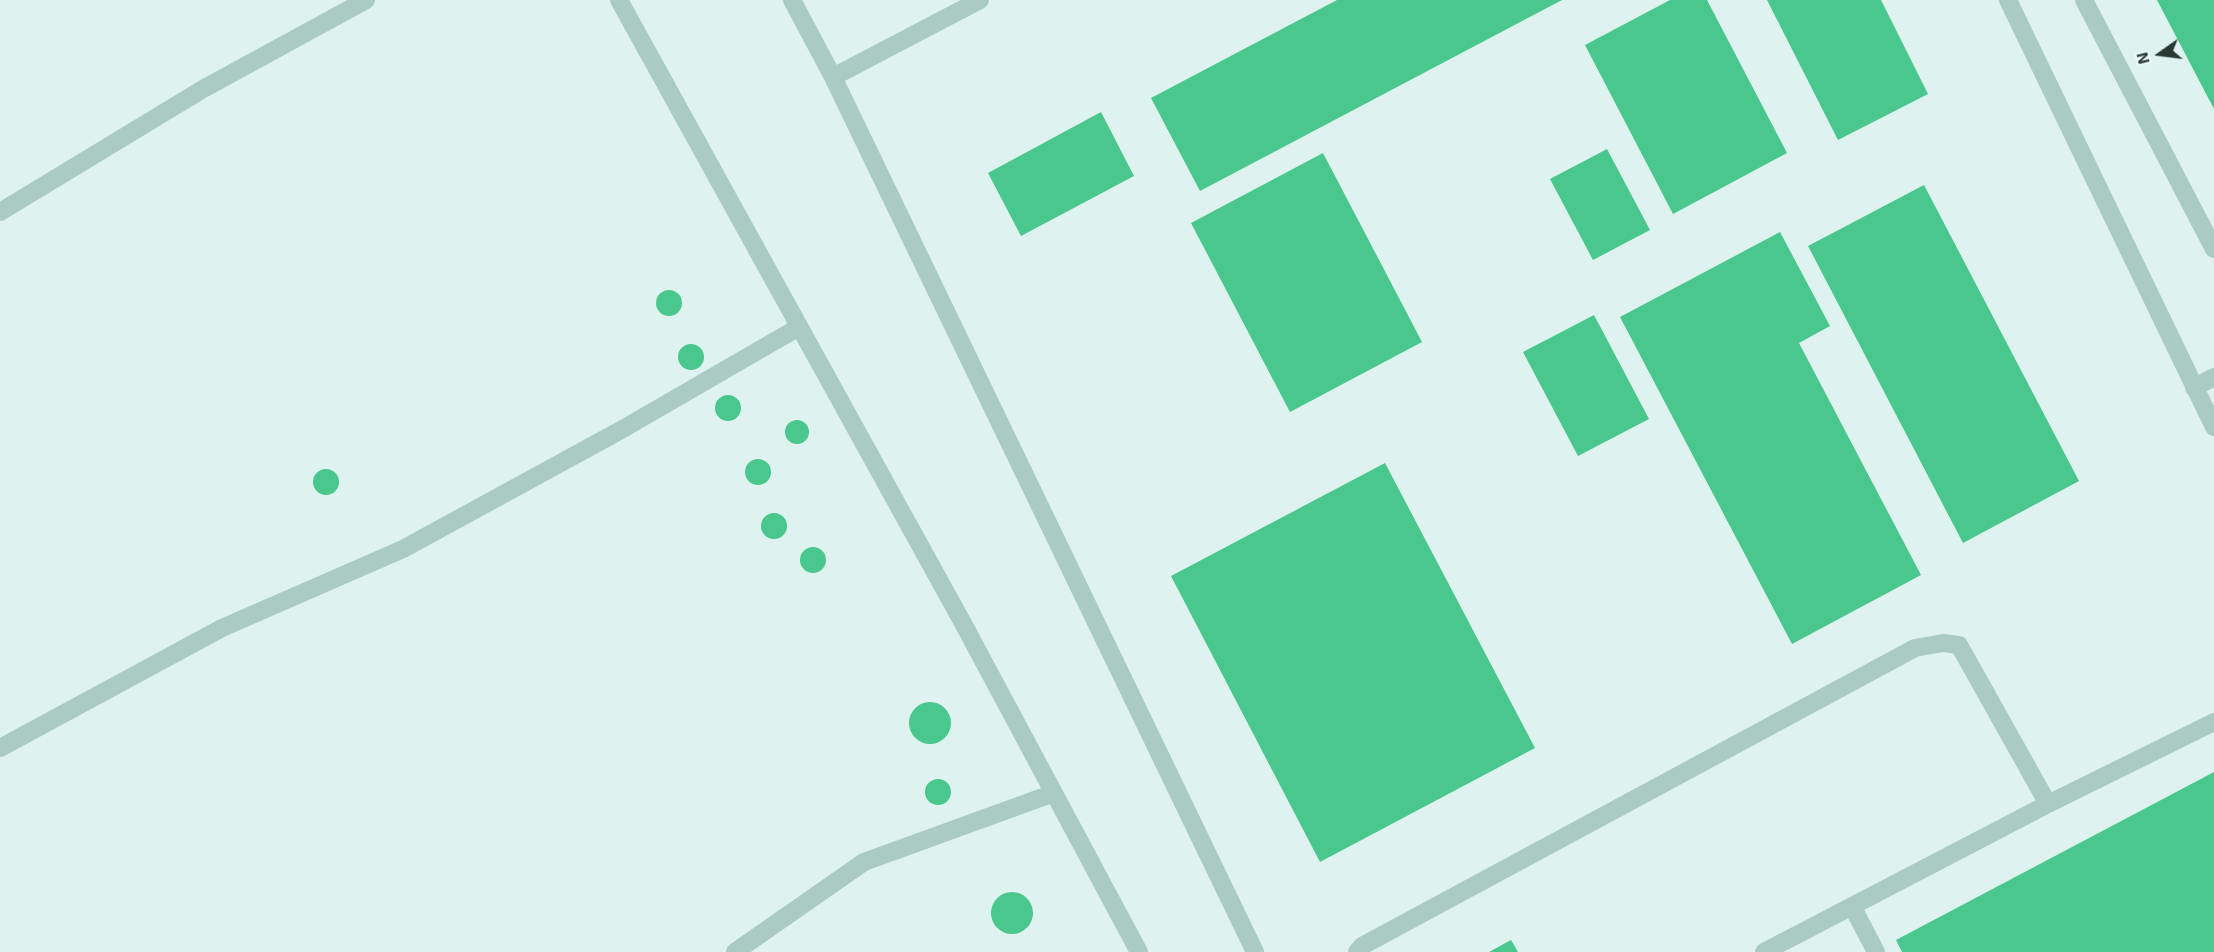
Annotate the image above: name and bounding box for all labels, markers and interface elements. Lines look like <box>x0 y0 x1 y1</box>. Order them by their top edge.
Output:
north arrow <box>2130 24 2190 84</box>
text: N <box>2131 51 2153 66</box>

